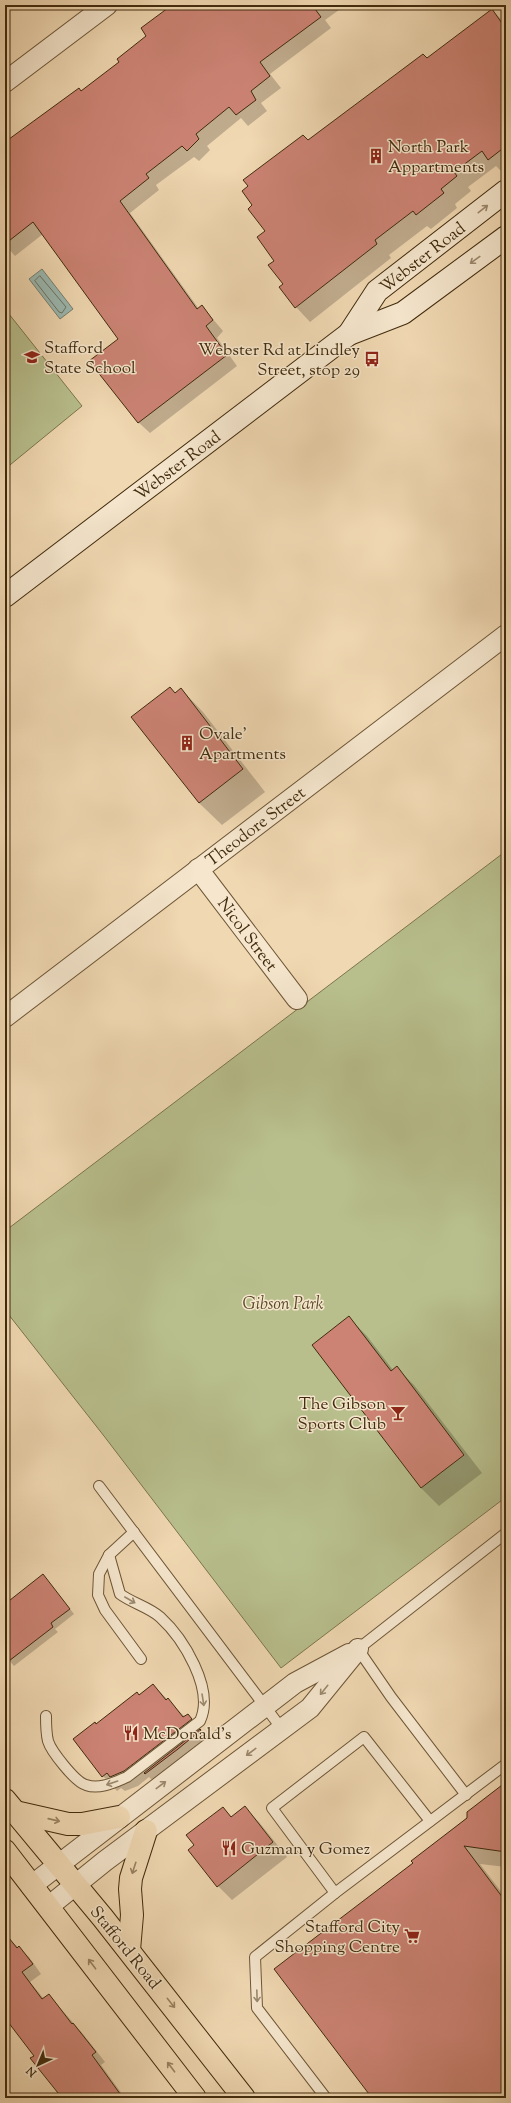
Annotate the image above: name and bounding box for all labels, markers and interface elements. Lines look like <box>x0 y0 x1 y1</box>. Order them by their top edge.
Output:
place label: North Park Appartments <box>388 136 485 180</box>
building icon: North Park Appartments <box>367 147 385 165</box>
one-way arrow <box>477 205 488 213</box>
street label: Webster Road <box>375 217 471 300</box>
one-way arrow <box>469 256 480 265</box>
place label: Stafford State School <box>44 337 136 381</box>
place label: Webster Rd at Lindley Street, stop 29 <box>198 339 361 383</box>
school or university icon: Stafford State School <box>23 348 41 366</box>
bus stop icon: Webster Rd at Lindley Street, stop 29 <box>363 350 381 368</box>
street label: Webster Road <box>130 426 227 507</box>
place label: Ovale' Apartments <box>199 723 286 767</box>
building icon: Ovale' Apartments <box>178 734 196 752</box>
street label: Theodore Street <box>201 782 311 873</box>
street label: Nicol Street <box>211 893 282 977</box>
park label: Gibson Park <box>243 1293 324 1317</box>
place label: The Gibson Sports Club <box>297 1393 386 1437</box>
bar icon: The Gibson Sports Club <box>389 1404 407 1422</box>
one-way arrow <box>124 1597 136 1605</box>
one-way arrow <box>320 1684 329 1695</box>
one-way arrow <box>199 1693 207 1706</box>
place label: McDonald's <box>143 1723 232 1747</box>
restaurant icon: McDonald's <box>122 1724 140 1742</box>
one-way arrow <box>245 1748 256 1757</box>
one-way arrow <box>107 1779 119 1787</box>
one-way arrow <box>155 1781 166 1789</box>
one-way arrow <box>47 1817 60 1824</box>
place label: Guzman y Gomez <box>241 1838 370 1862</box>
restaurant icon: Guzman y Gomez <box>220 1839 238 1857</box>
one-way arrow <box>130 1861 137 1874</box>
street label: Stafford Road <box>83 1902 166 1995</box>
place label: Stafford City Shopping Centre <box>274 1916 401 1960</box>
supermarket icon: Stafford City Shopping Centre <box>403 1927 421 1945</box>
one-way arrow <box>88 1958 97 1969</box>
one-way arrow <box>253 1989 260 2002</box>
one-way arrow <box>167 1997 175 2008</box>
north arrow <box>18 2045 58 2085</box>
one-way arrow <box>167 2062 176 2073</box>
text: N <box>23 2063 41 2081</box>

